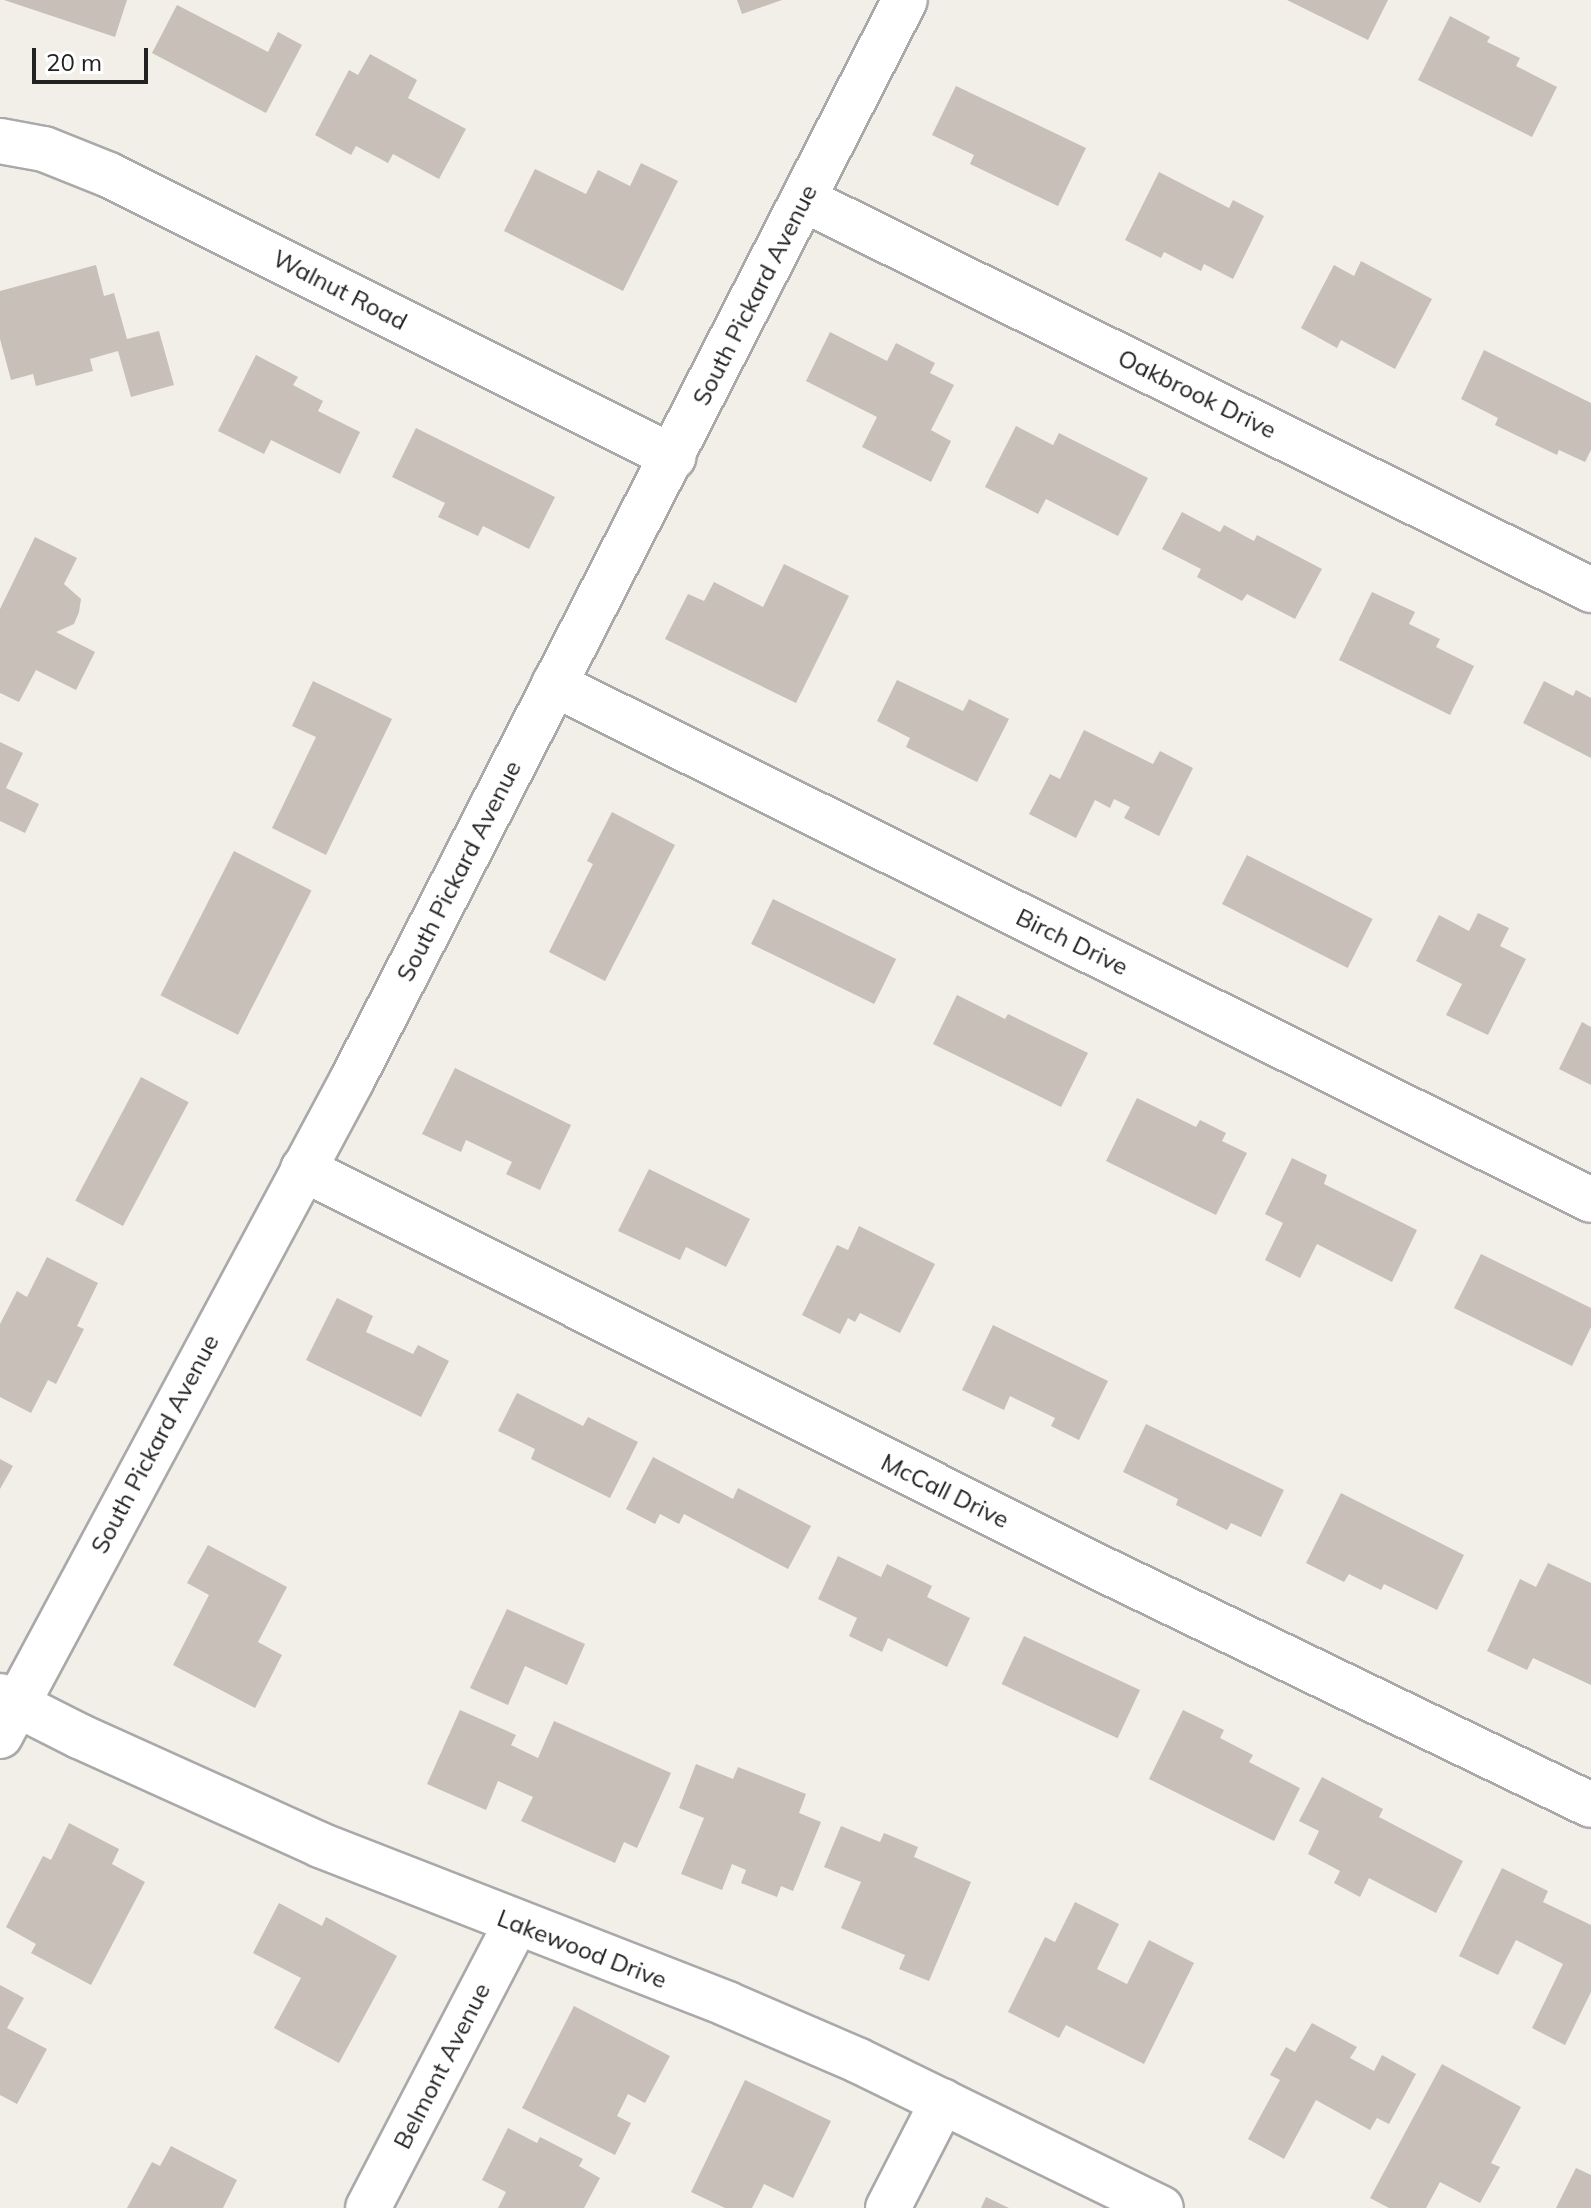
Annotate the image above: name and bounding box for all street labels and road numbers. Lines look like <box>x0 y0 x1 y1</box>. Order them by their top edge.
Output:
street label: South Pickard Avenue <box>687 180 823 410</box>
street label: Walnut Road <box>268 244 412 336</box>
street label: Oakbrook Drive <box>1113 343 1281 445</box>
street label: South Pickard Avenue <box>391 756 527 986</box>
street label: Birch Drive <box>1011 903 1133 981</box>
street label: South Pickard Avenue <box>85 1330 225 1558</box>
street label: McCall Drive <box>876 1448 1014 1534</box>
street label: Lakewood Drive <box>493 1903 671 1995</box>
street label: Belmont Avenue <box>388 1978 496 2154</box>

